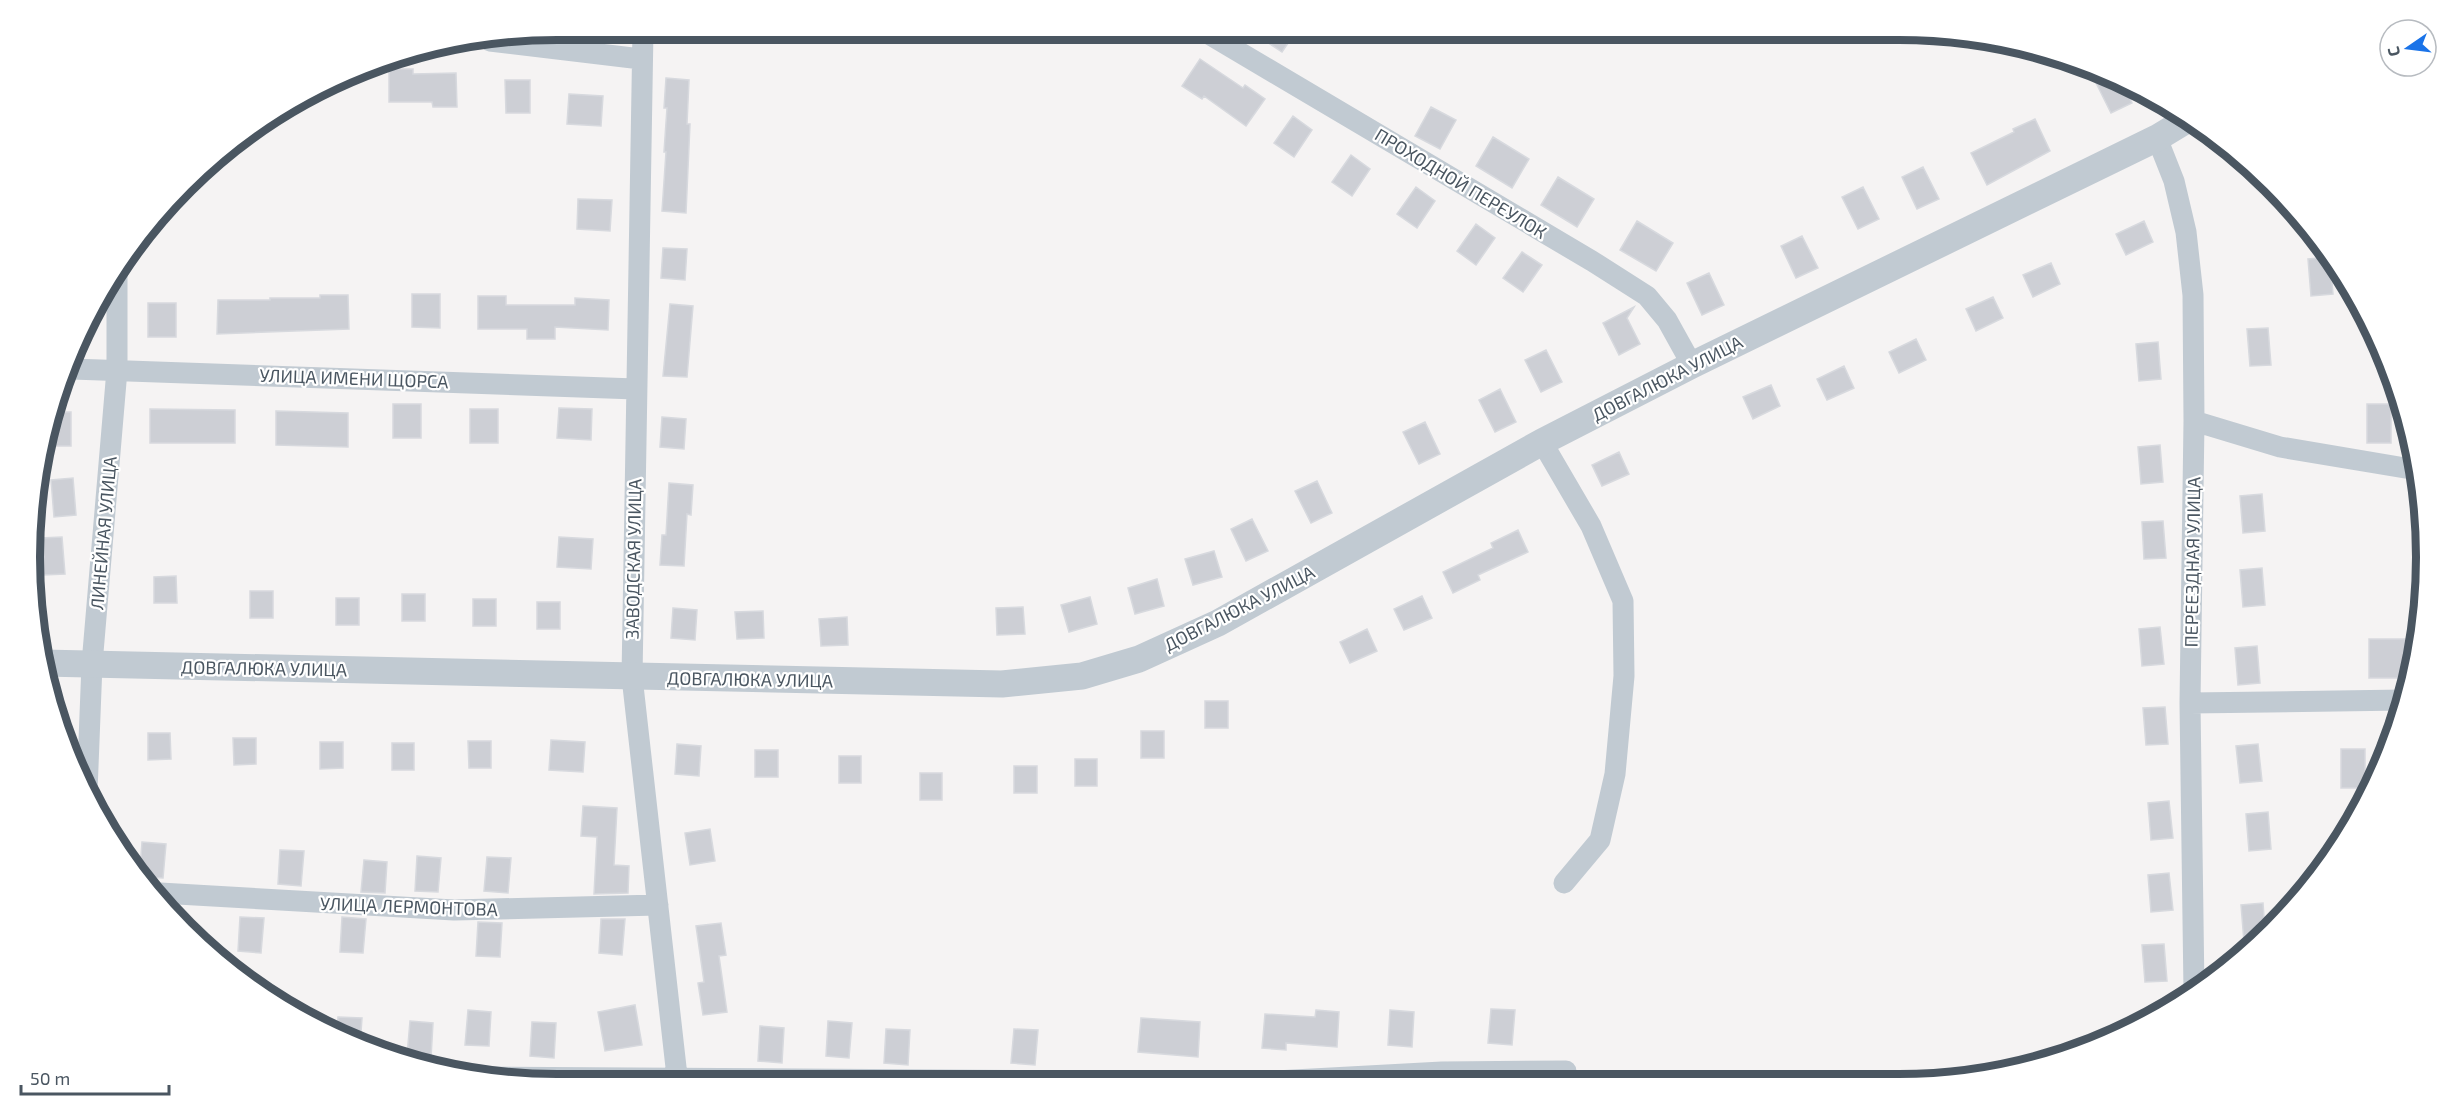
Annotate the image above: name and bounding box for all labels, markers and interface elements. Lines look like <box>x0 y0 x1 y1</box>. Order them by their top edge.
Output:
north arrow <box>2378 18 2438 78</box>
text: С <box>2383 45 2403 59</box>
street label: ПРОХОДНОЙ ПЕРЕУЛОК <box>1371 123 1551 243</box>
street label: ДОВГАЛЮКА УЛИЦА <box>1588 330 1747 426</box>
street label: УЛИЦА ИМЕНИ ЩОРСА <box>259 364 450 392</box>
street label: ЛИНЕЙНАЯ УЛИЦА <box>85 454 121 611</box>
street label: ПЕРЕЕЗДНАЯ УЛИЦА <box>2180 476 2205 648</box>
street label: ЗАВОДСКАЯ УЛИЦА <box>621 478 645 640</box>
street label: ДОВГАЛЮКА УЛИЦА <box>1160 560 1319 656</box>
street label: ДОВГАЛЮКА УЛИЦА <box>181 656 348 680</box>
street label: ДОВГАЛЮКА УЛИЦА <box>667 667 834 691</box>
street label: УЛИЦА ЛЕРМОНТОВА <box>320 892 499 920</box>
scale bar <box>21 1058 170 1096</box>
text: 50 m <box>30 1067 70 1089</box>

